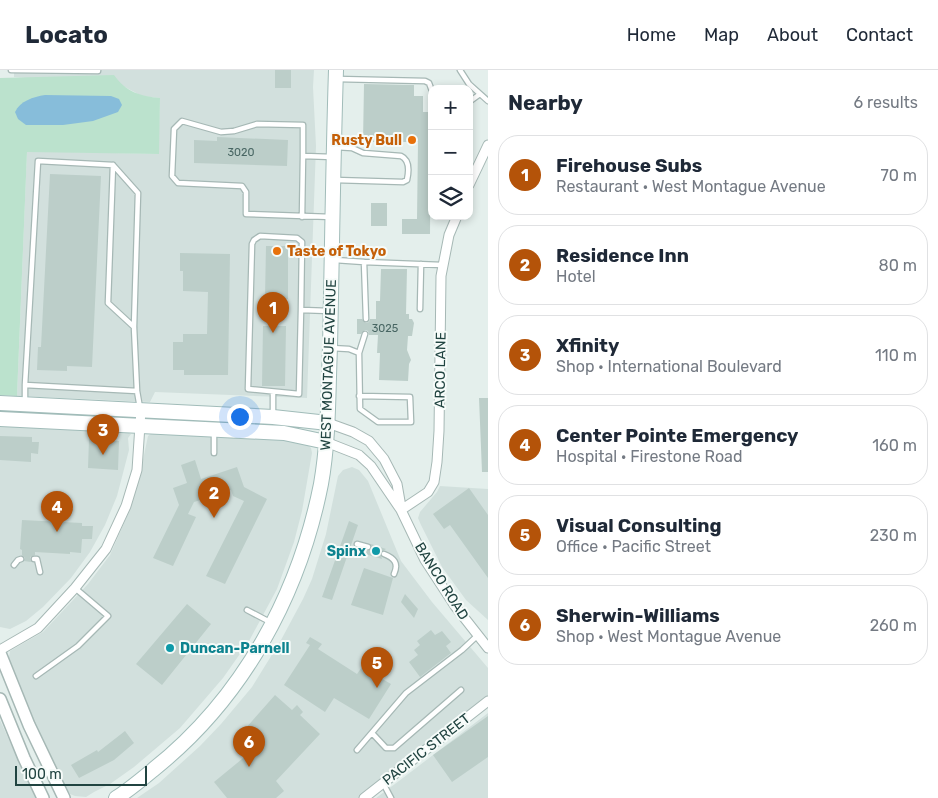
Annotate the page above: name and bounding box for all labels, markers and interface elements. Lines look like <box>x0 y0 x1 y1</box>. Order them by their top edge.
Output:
text: Locato <box>25 21 108 49</box>
text: Home <box>627 24 676 46</box>
text: Map <box>704 24 739 46</box>
text: About <box>767 24 818 46</box>
text: Contact <box>846 24 913 46</box>
map controls <box>428 85 473 220</box>
button: + <box>428 85 473 130</box>
text: Nearby <box>508 90 583 115</box>
text: 6 results <box>853 93 918 112</box>
button: − <box>428 130 473 175</box>
place label: Rusty Bull <box>331 132 402 149</box>
marker: Rusty Bull <box>406 134 418 146</box>
house number: 3020 <box>227 146 255 159</box>
text: Firehouse Subs <box>556 154 702 177</box>
text: 1 <box>521 166 529 185</box>
text: 70 m <box>880 166 917 185</box>
button: layers <box>428 175 473 220</box>
text: Restaurant · West Montague Avenue <box>556 177 826 196</box>
place label: Taste of Tokyo <box>287 243 386 260</box>
text: Residence Inn <box>556 244 689 267</box>
marker: Taste of Tokyo <box>271 245 283 257</box>
text: 2 <box>520 256 530 275</box>
text: 80 m <box>879 256 917 275</box>
text: Hotel <box>556 267 596 286</box>
street label: WEST MONTAGUE AVENUE <box>317 279 340 451</box>
pin: 1 <box>257 292 289 333</box>
house number: 3025 <box>372 322 399 335</box>
street label: ARCO LANE <box>431 332 450 408</box>
text: Xfinity <box>556 334 619 357</box>
text: 3 <box>520 346 530 365</box>
text: 110 m <box>875 346 917 365</box>
text: Shop · International Boulevard <box>556 357 782 376</box>
your location <box>227 404 253 430</box>
pin: 3 <box>87 414 119 455</box>
text: Center Pointe Emergency <box>556 424 798 447</box>
text: 4 <box>520 436 530 455</box>
text: 160 m <box>872 436 917 455</box>
text: Hospital · Firestone Road <box>556 447 742 466</box>
pin: 2 <box>198 477 230 518</box>
pin: 4 <box>41 491 73 532</box>
text: Visual Consulting <box>556 514 722 537</box>
text: 5 <box>520 526 530 545</box>
text: 230 m <box>870 526 917 545</box>
text: Office · Pacific Street <box>556 537 711 556</box>
street label: BANCO ROAD <box>411 539 472 623</box>
place label: Spinx <box>327 543 367 560</box>
marker: Spinx <box>370 545 382 557</box>
text: Sherwin-Williams <box>556 604 720 627</box>
text: 6 <box>520 616 530 635</box>
text: 260 m <box>870 616 917 635</box>
text: Shop · West Montague Avenue <box>556 627 781 646</box>
place label: Duncan-Parnell <box>180 640 289 657</box>
marker: Duncan-Parnell <box>164 642 176 654</box>
pin: 5 <box>361 647 393 688</box>
street label: PACIFIC STREET <box>379 710 473 789</box>
pin: 6 <box>233 726 265 767</box>
scale bar <box>15 763 148 786</box>
text: 100 m <box>22 766 62 783</box>

